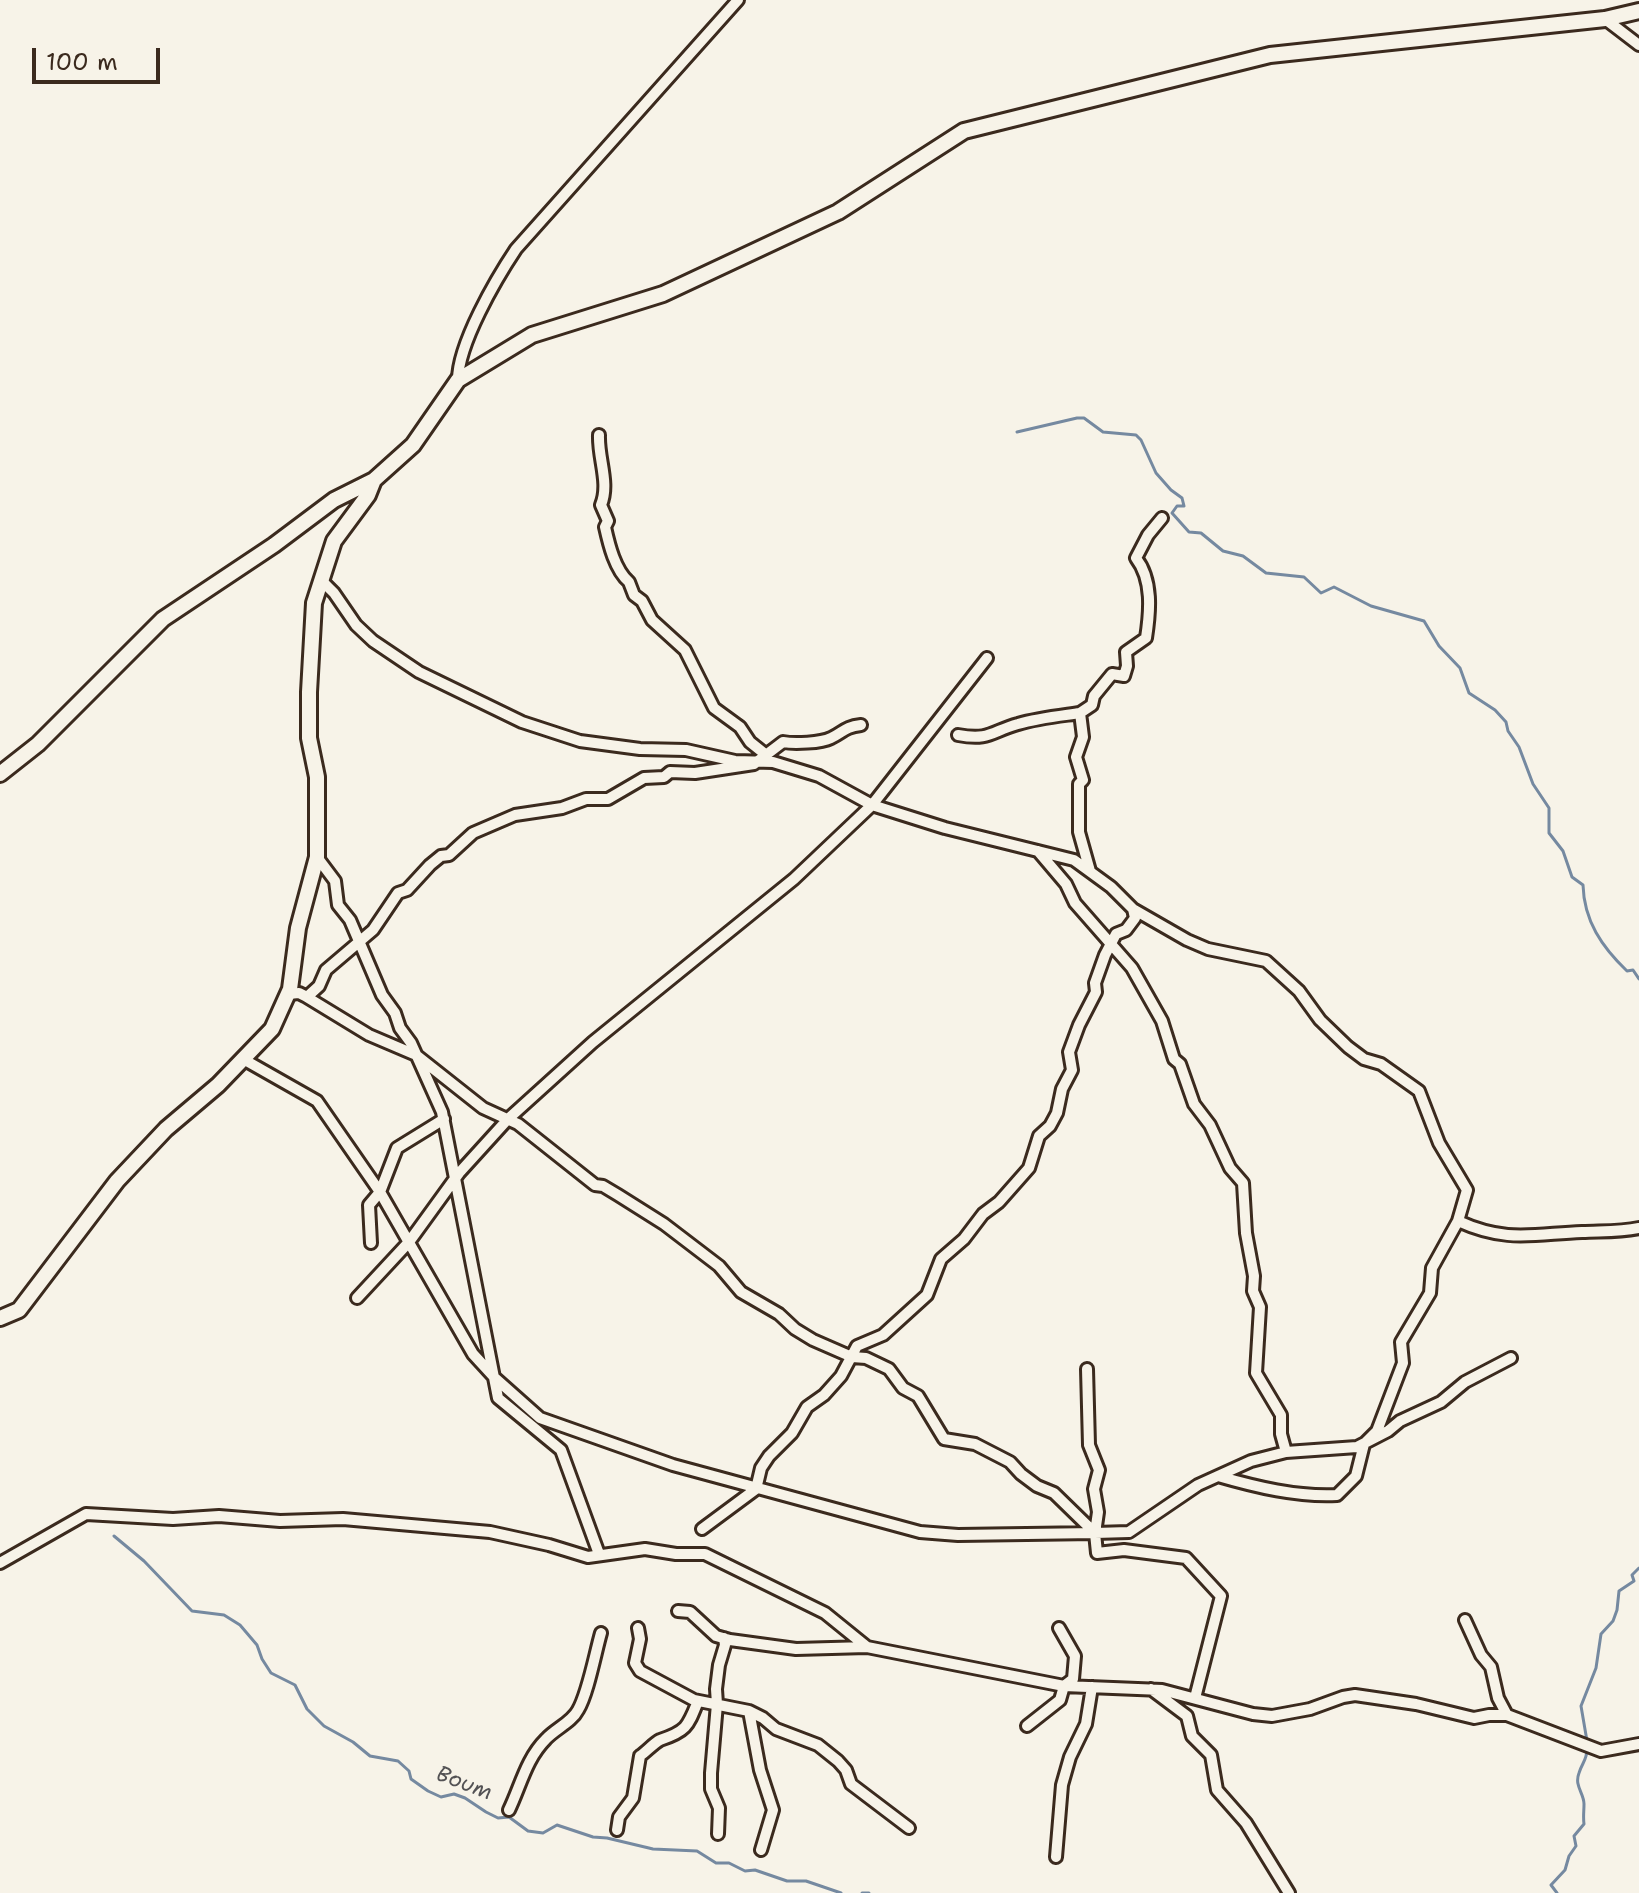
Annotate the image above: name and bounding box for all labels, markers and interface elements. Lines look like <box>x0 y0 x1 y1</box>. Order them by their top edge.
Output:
scale bar <box>36 32 164 82</box>
text: 100 m <box>46 46 118 78</box>
water label: Boum <box>432 1761 496 1807</box>

